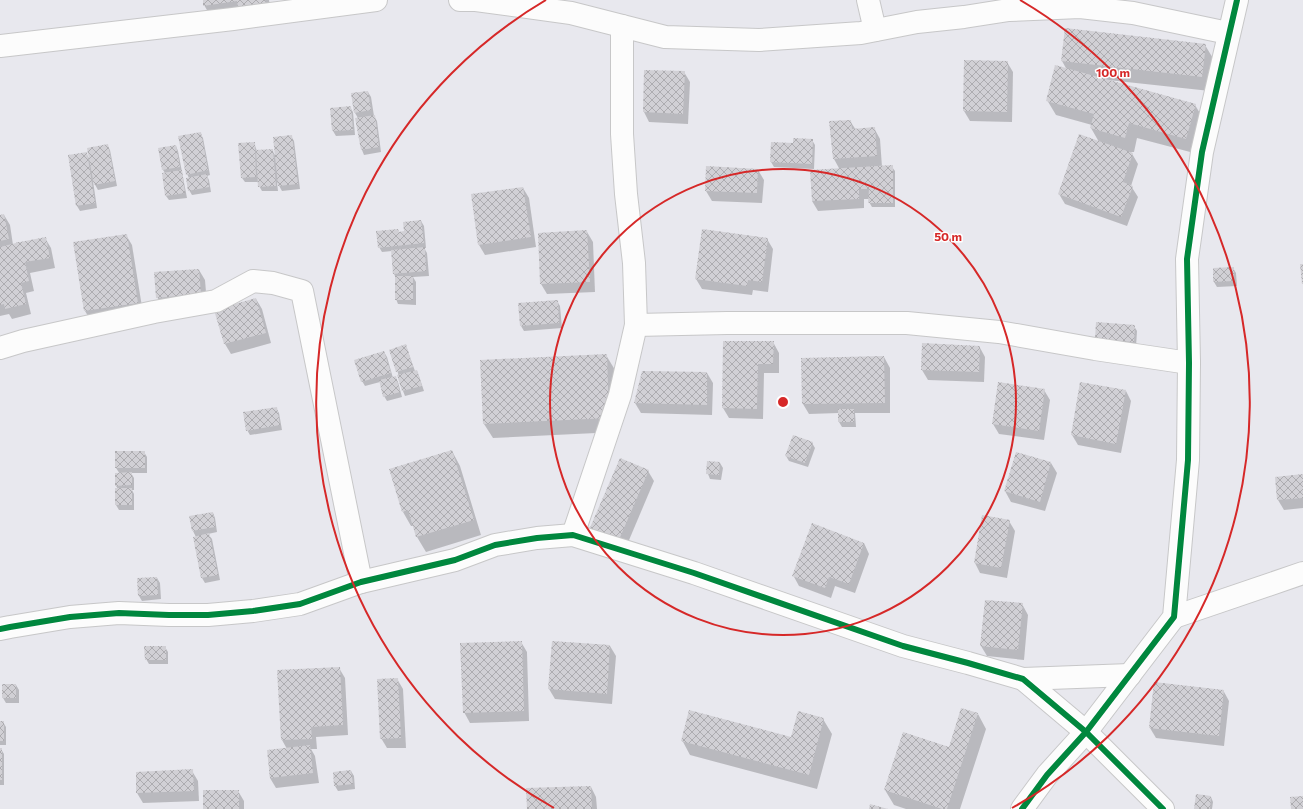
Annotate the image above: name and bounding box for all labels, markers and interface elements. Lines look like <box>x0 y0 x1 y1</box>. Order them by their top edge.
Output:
text: 100 m <box>1096 65 1130 79</box>
text: 50 m <box>934 229 962 243</box>
centre of rings <box>776 395 790 409</box>

